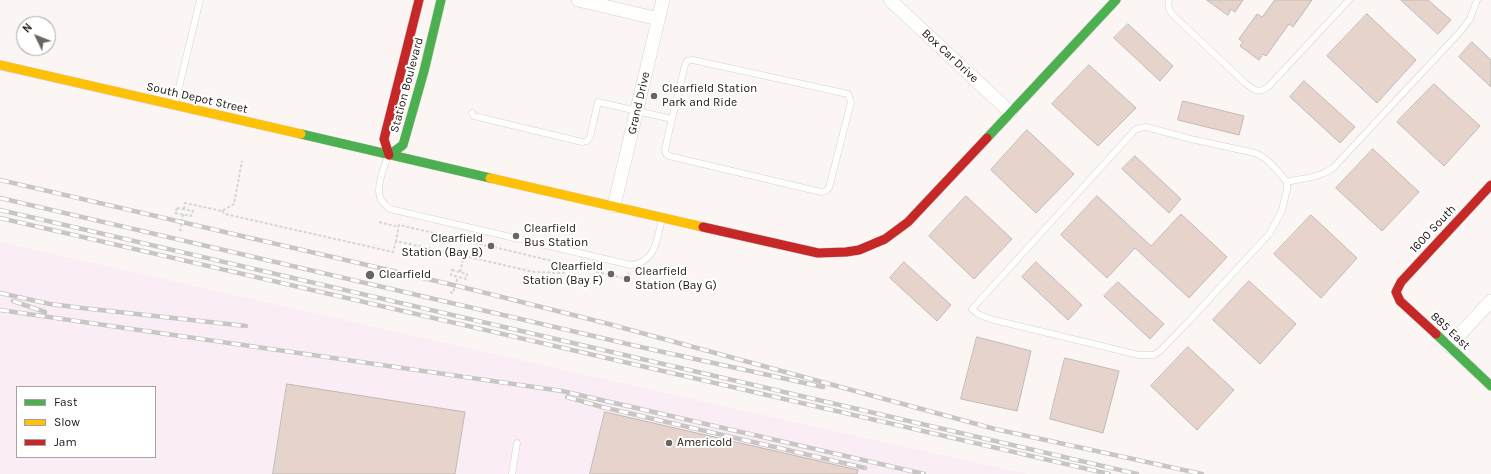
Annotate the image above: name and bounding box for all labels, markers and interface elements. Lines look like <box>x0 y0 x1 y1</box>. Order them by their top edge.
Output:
north arrow <box>16 16 56 56</box>
text: N <box>20 21 35 35</box>
street label: Box Car Drive <box>919 26 981 86</box>
street label: Station Boulevard <box>387 36 427 134</box>
street label: Grand Drive <box>625 70 653 136</box>
street label: South Depot Street <box>145 79 249 117</box>
place label: Clearfield Station Park and Ride <box>662 82 757 110</box>
marker: Clearfield Station Park and Ride <box>649 91 659 101</box>
street label: 1600 South <box>1407 202 1459 256</box>
place label: Clearfield Bus Station <box>524 222 588 250</box>
marker: Clearfield Bus Station <box>511 231 521 241</box>
place label: Clearfield Station (Bay B) <box>401 232 483 260</box>
marker: Clearfield Station (Bay B) <box>486 241 496 251</box>
place label: Clearfield Station (Bay F) <box>523 260 603 288</box>
place label: Clearfield Station (Bay G) <box>635 265 717 293</box>
place label: Clearfield <box>379 268 431 282</box>
marker: Clearfield <box>364 269 376 281</box>
marker: Clearfield Station (Bay F) <box>606 269 616 279</box>
marker: Clearfield Station (Bay G) <box>622 274 632 284</box>
street label: 885 East <box>1427 309 1473 353</box>
legend <box>16 386 156 458</box>
text: Fast <box>54 395 77 409</box>
text: Slow <box>54 415 80 429</box>
text: Jam <box>54 435 77 449</box>
place label: Americold <box>677 436 732 450</box>
marker: Americold <box>664 438 674 448</box>

